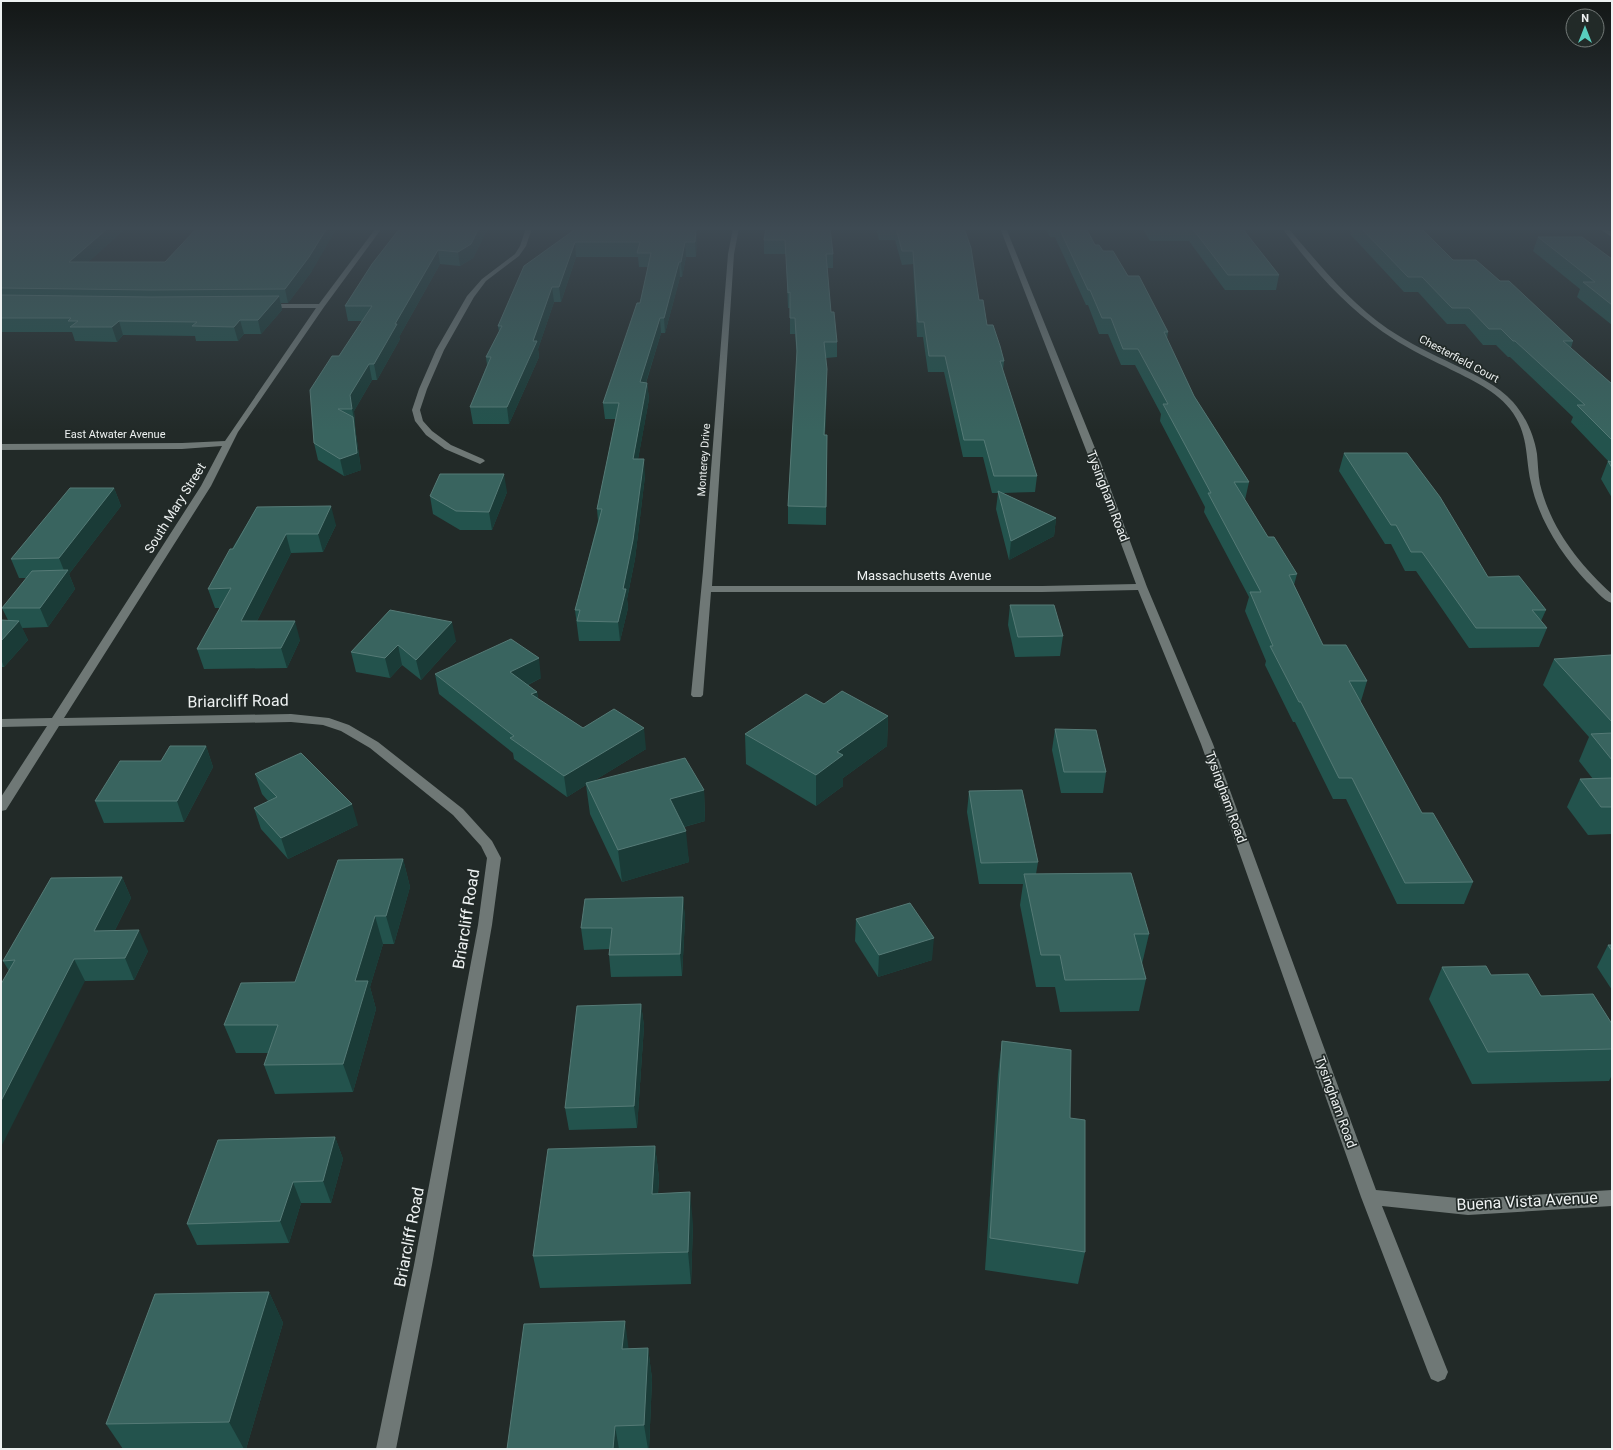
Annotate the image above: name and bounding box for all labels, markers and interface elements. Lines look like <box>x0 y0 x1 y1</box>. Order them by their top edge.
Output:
north arrow <box>1565 8 1605 48</box>
text: N <box>1581 12 1589 25</box>
street label: Chesterfield Court <box>1417 332 1501 386</box>
street label: Monterey Drive <box>695 423 713 497</box>
street label: East Atwater Avenue <box>64 428 166 441</box>
street label: Tysingham Road <box>1084 448 1132 544</box>
street label: South Mary Street <box>141 460 209 556</box>
street label: Massachusetts Avenue <box>857 568 991 583</box>
street label: Briarcliff Road <box>187 691 289 711</box>
street label: Tysingham Road <box>1202 749 1250 845</box>
street label: Briarcliff Road <box>449 868 483 970</box>
street label: Tysingham Road <box>1312 1054 1360 1150</box>
street label: Briarcliff Road <box>390 1186 428 1288</box>
street label: Buena Vista Avenue <box>1456 1188 1598 1214</box>

